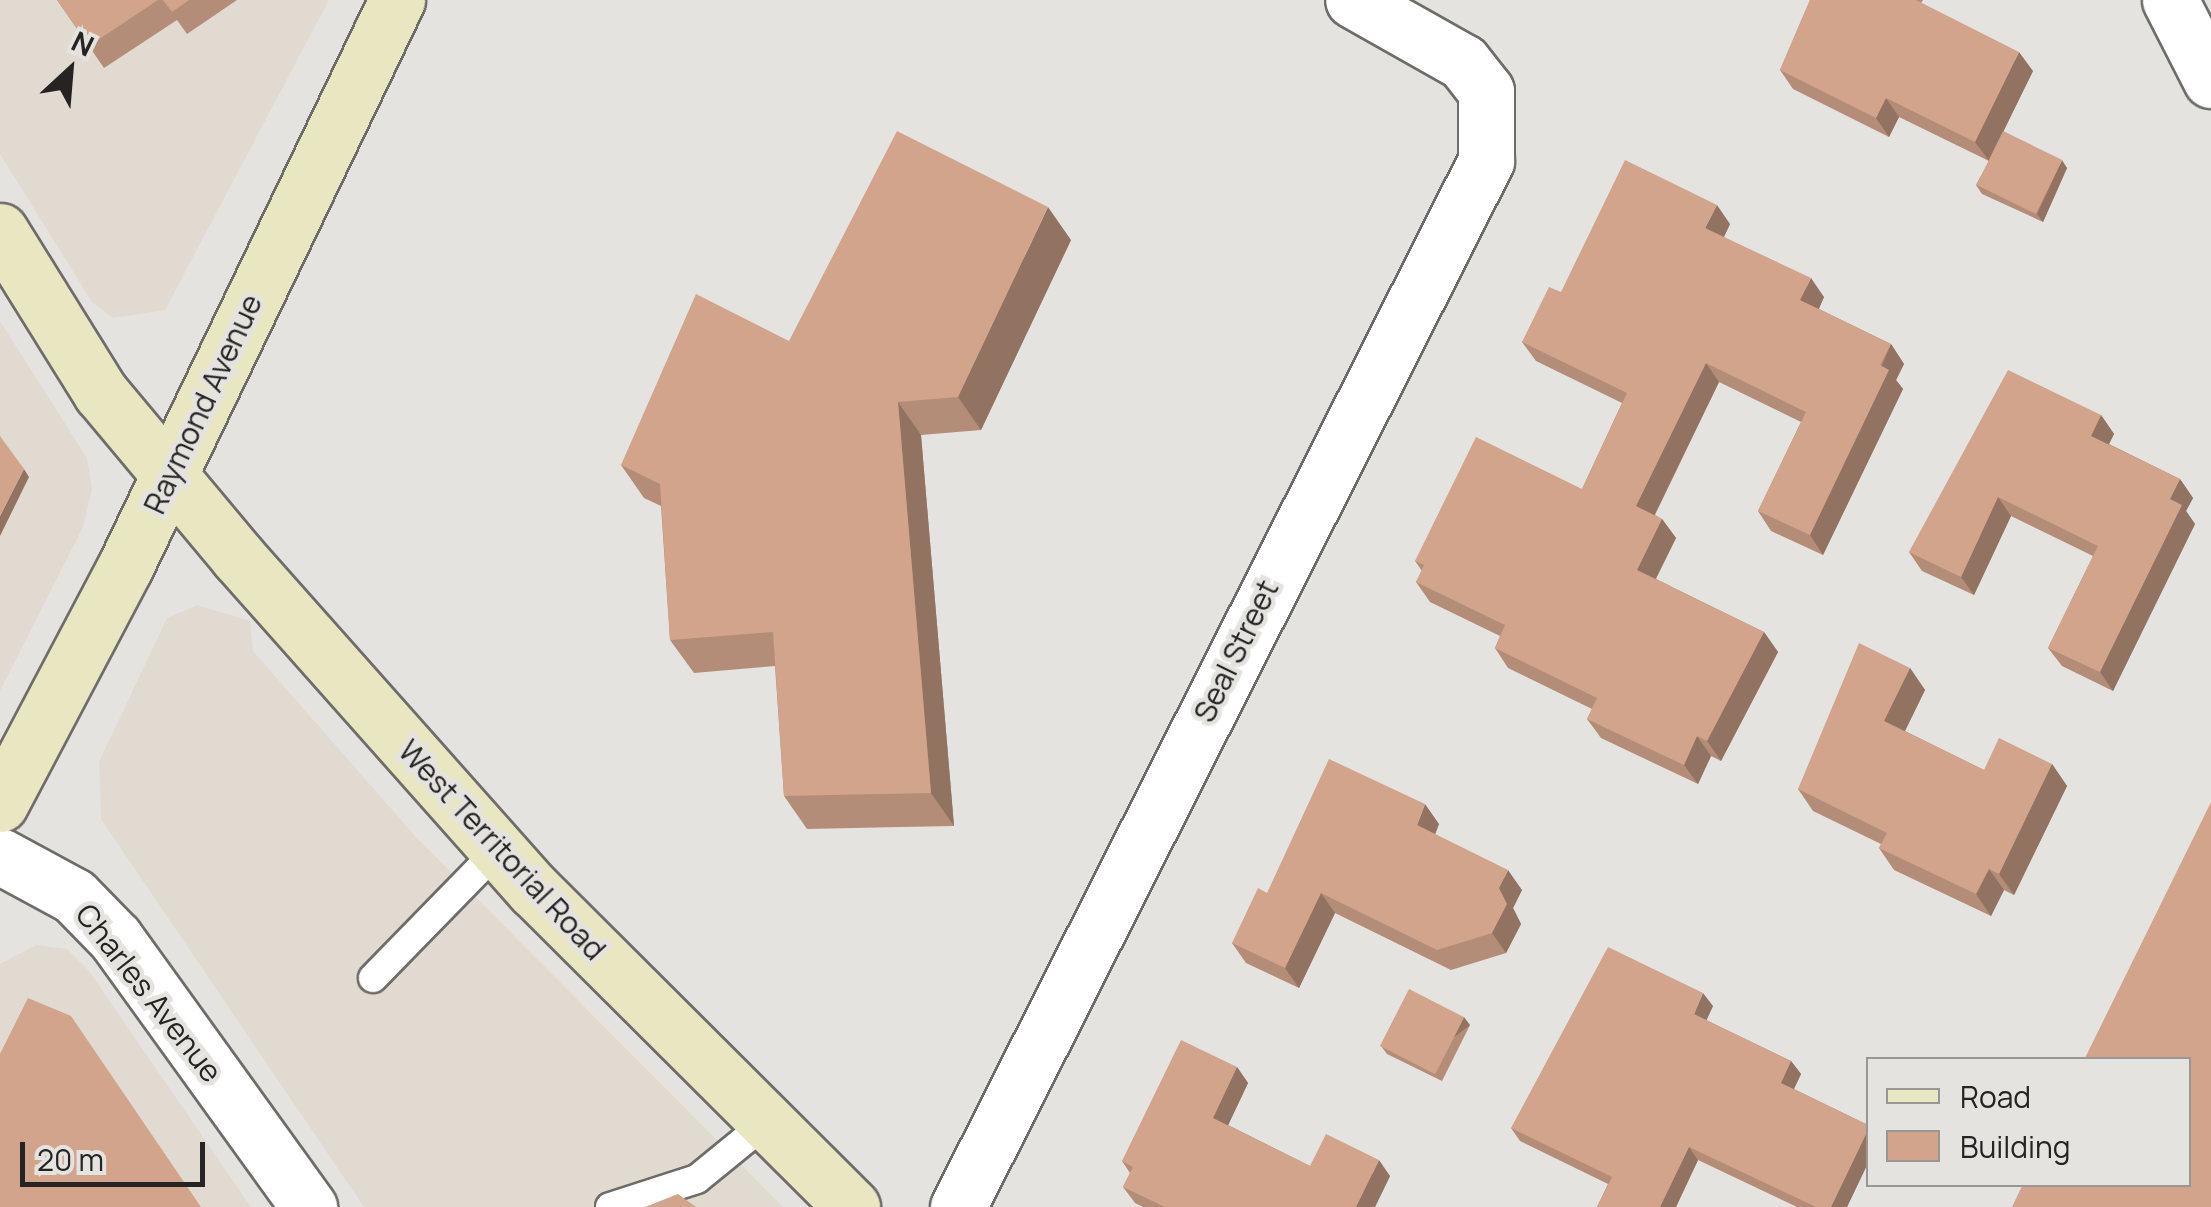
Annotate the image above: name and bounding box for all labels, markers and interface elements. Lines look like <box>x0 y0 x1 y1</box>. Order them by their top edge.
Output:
north arrow <box>20 20 120 120</box>
text: N <box>66 22 101 65</box>
street label: Raymond Avenue <box>136 289 270 519</box>
street label: Seal Street <box>1186 574 1286 728</box>
street label: West Territorial Road <box>391 733 613 967</box>
street label: Charles Avenue <box>68 897 230 1089</box>
legend <box>1866 1057 2191 1187</box>
text: Road <box>1960 1076 2031 1117</box>
scale bar <box>25 1122 210 1184</box>
text: Building <box>1960 1126 2071 1167</box>
text: 20 m <box>37 1139 104 1180</box>

